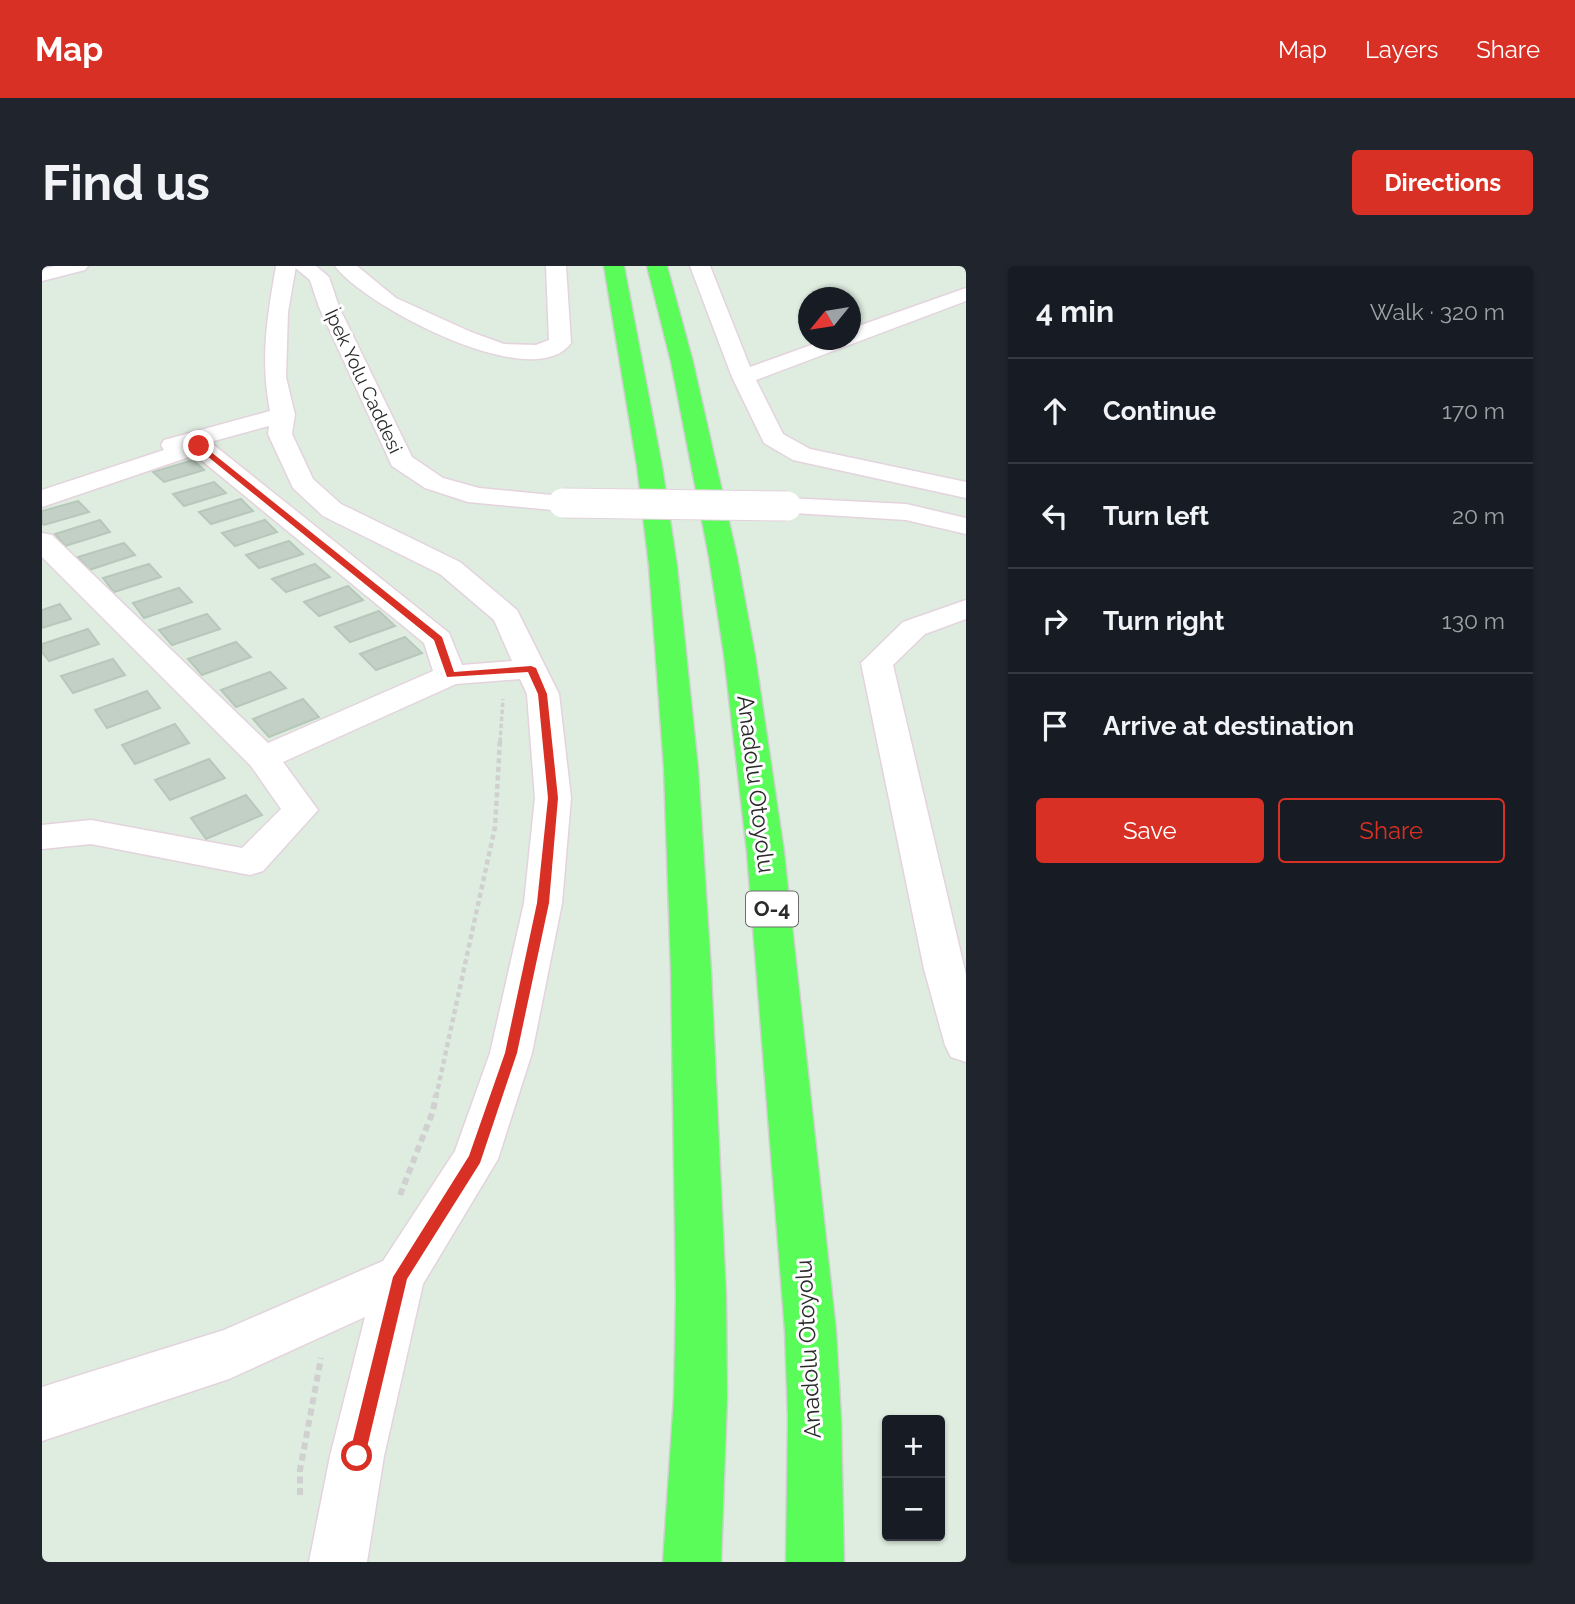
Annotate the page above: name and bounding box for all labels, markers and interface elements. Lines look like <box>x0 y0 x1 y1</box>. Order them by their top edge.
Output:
text: Map <box>35 30 103 69</box>
text: Map <box>1278 35 1327 64</box>
text: Layers <box>1365 35 1438 64</box>
text: Share <box>1476 35 1540 64</box>
button: Directions <box>1352 150 1533 215</box>
text: Find us <box>42 154 210 211</box>
north arrow <box>798 287 861 350</box>
text: 4 min <box>1036 294 1114 329</box>
text: Walk · 320 m <box>1370 298 1505 325</box>
street label: İpek Yolu Caddesi <box>321 305 407 457</box>
icon: ahead <box>1036 392 1074 430</box>
text: Continue <box>1103 396 1216 426</box>
text: 170 m <box>1442 397 1505 424</box>
route end <box>183 430 214 461</box>
icon: left <box>1036 497 1074 535</box>
text: Turn left <box>1103 501 1209 531</box>
text: 20 m <box>1452 502 1505 529</box>
icon: right <box>1036 602 1074 640</box>
text: Turn right <box>1103 606 1224 636</box>
text: 130 m <box>1442 607 1505 634</box>
street label: Anadolu Otoyolu <box>732 693 781 874</box>
icon: arrive <box>1036 707 1074 745</box>
text: Arrive at destination <box>1103 711 1354 741</box>
button: Save <box>1036 798 1264 863</box>
button: Share <box>1278 798 1505 863</box>
road number: O-4 <box>746 892 798 926</box>
street label: Anadolu Otoyolu <box>789 1259 826 1439</box>
map controls <box>882 1415 945 1541</box>
button: + <box>882 1415 945 1478</box>
route start <box>341 1440 372 1471</box>
button: − <box>882 1478 945 1541</box>

